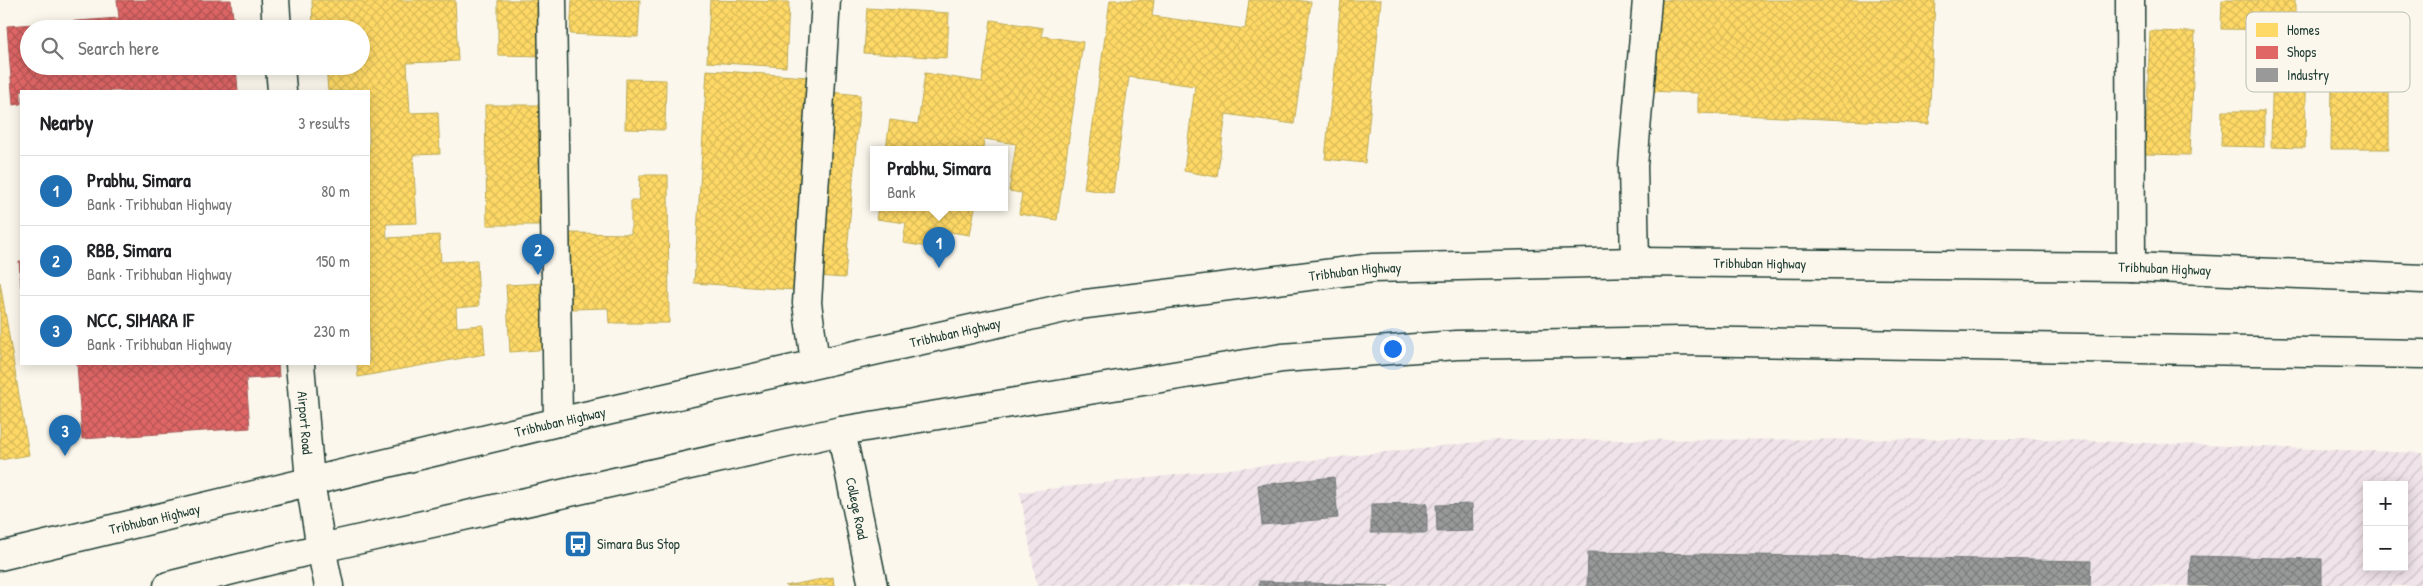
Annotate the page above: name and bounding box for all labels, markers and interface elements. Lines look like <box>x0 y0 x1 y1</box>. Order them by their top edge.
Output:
legend <box>2246 12 2410 92</box>
search box <box>20 20 370 75</box>
text: Homes <box>2287 20 2320 39</box>
icon: search <box>38 34 66 62</box>
text: Search here <box>78 35 159 61</box>
text: Shops <box>2287 42 2316 62</box>
text: Industry <box>2287 65 2329 85</box>
text: Nearby <box>40 108 93 137</box>
text: 3 results <box>298 112 350 134</box>
popup <box>870 146 1008 211</box>
text: Prabhu, Simara <box>887 155 991 181</box>
text: Prabhu, Simara <box>87 167 191 193</box>
text: 1 <box>53 180 59 202</box>
text: 80 m <box>321 180 350 202</box>
text: Bank <box>887 181 915 203</box>
text: Bank · Tribhuban Highway <box>87 193 232 215</box>
pin: 1 <box>923 227 955 268</box>
pin: 2 <box>522 234 554 275</box>
text: RBB, Simara <box>87 237 171 263</box>
text: 2 <box>52 250 60 272</box>
text: 150 m <box>316 250 350 272</box>
street label: Tribhuban Highway <box>1713 253 1806 274</box>
street label: Tribhuban Highway <box>1308 257 1402 285</box>
street label: Tribhuban Highway <box>2118 257 2212 280</box>
text: Bank · Tribhuban Highway <box>87 263 232 285</box>
text: NCC, SIMARA IF <box>87 307 194 333</box>
street label: Tribhuban Highway <box>908 313 1003 352</box>
text: 3 <box>52 320 60 342</box>
text: 230 m <box>314 320 350 342</box>
text: Bank · Tribhuban Highway <box>87 333 232 355</box>
your location <box>1380 336 1406 362</box>
street label: Airport Road <box>293 390 318 456</box>
street label: Tribhuban Highway <box>513 402 608 441</box>
pin: 3 <box>49 415 81 456</box>
street label: College Road <box>842 475 873 542</box>
map controls <box>2363 481 2408 571</box>
button: + <box>2363 481 2408 526</box>
street label: Tribhuban Highway <box>107 498 202 538</box>
button: − <box>2363 526 2408 571</box>
bus stop icon: Simara Bus Stop <box>563 529 593 559</box>
place label: Simara Bus Stop <box>597 534 680 554</box>

